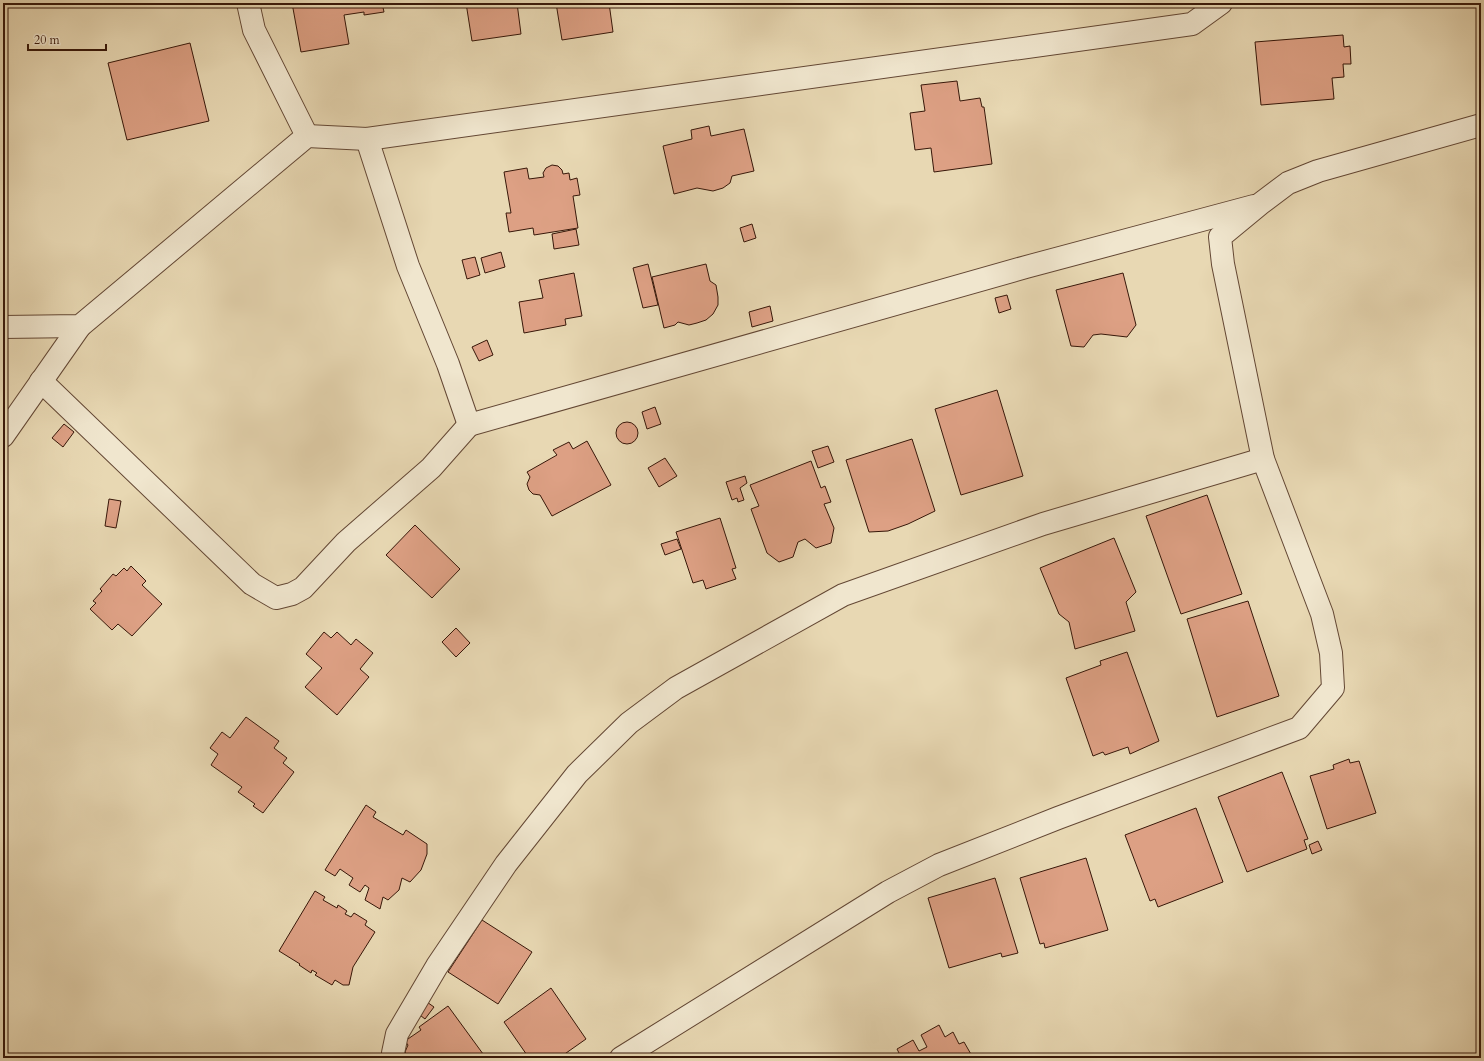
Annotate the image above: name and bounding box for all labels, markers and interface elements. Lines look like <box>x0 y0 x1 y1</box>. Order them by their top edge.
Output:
scale bar <box>28 26 106 52</box>
text: 20 m <box>34 32 61 48</box>

